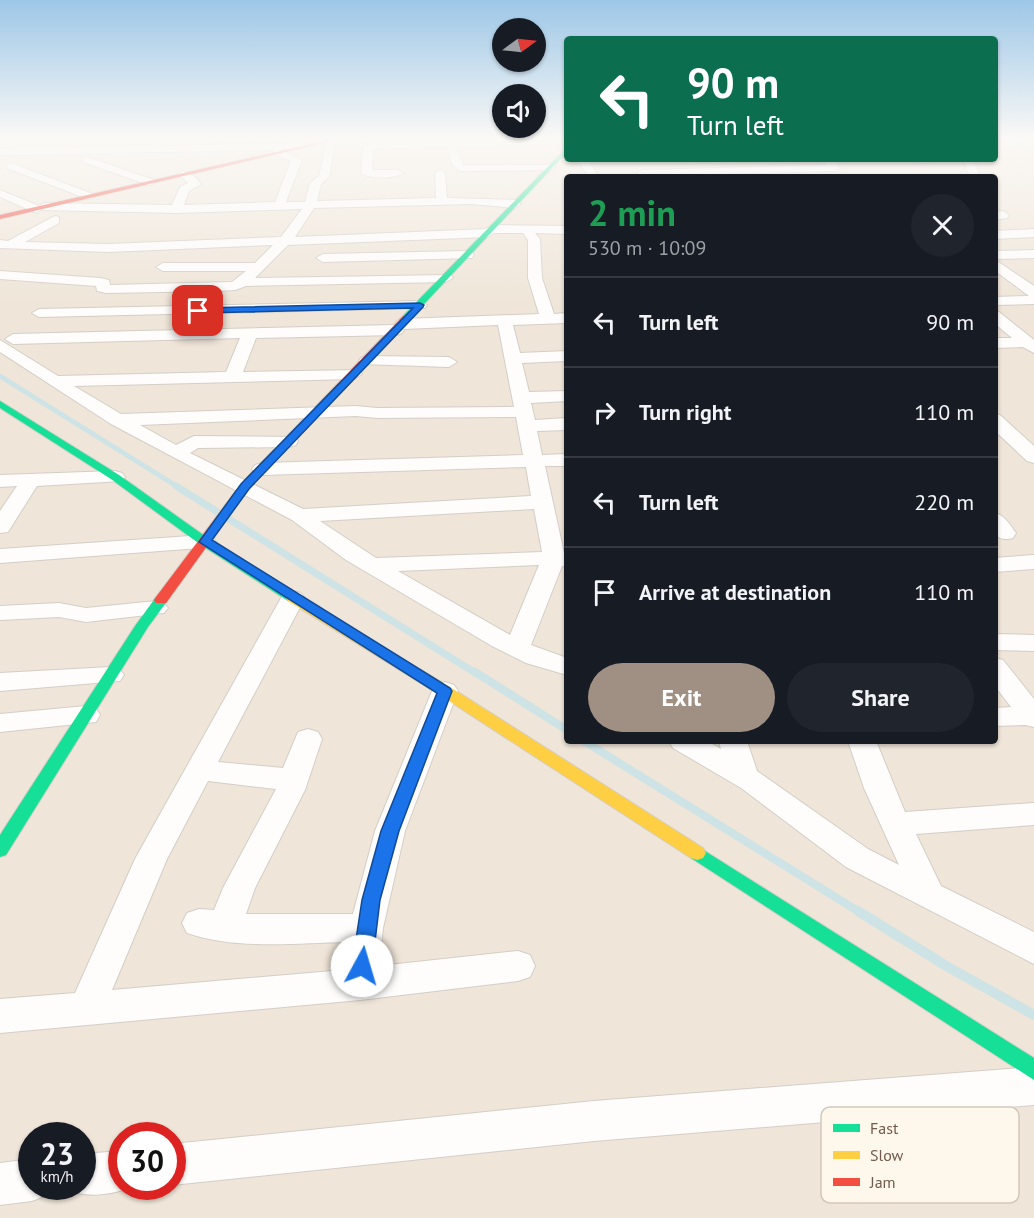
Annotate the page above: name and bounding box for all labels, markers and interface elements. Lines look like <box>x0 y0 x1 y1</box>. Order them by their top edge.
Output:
north arrow <box>492 18 546 72</box>
map controls <box>492 18 546 138</box>
text: 90 m <box>687 55 779 110</box>
icon: left <box>588 60 666 138</box>
button: sound <box>492 84 546 138</box>
text: Turn left <box>687 108 784 142</box>
text: 2 min <box>588 189 676 236</box>
button: close <box>911 194 974 257</box>
text: 530 m · 10:09 <box>588 235 706 261</box>
pin <box>172 285 223 336</box>
icon: arrive <box>181 294 214 327</box>
icon: left <box>588 306 621 339</box>
text: Turn left <box>639 308 719 336</box>
text: 90 m <box>926 308 974 336</box>
icon: right <box>588 396 621 429</box>
text: Turn right <box>639 398 731 426</box>
text: 110 m <box>914 398 974 426</box>
icon: left <box>588 486 621 519</box>
text: Turn left <box>639 488 719 516</box>
text: 220 m <box>914 488 974 516</box>
icon: arrive <box>588 576 621 609</box>
text: Arrive at destination <box>639 578 831 606</box>
text: 110 m <box>914 578 974 606</box>
button: Exit <box>588 663 775 732</box>
button: Share <box>787 663 974 732</box>
position arrow <box>330 934 394 998</box>
legend <box>821 1107 1019 1203</box>
text: Fast <box>870 1118 899 1138</box>
speed limit sign: 30 <box>108 1122 186 1200</box>
text: 23 <box>40 1134 74 1173</box>
text: Slow <box>870 1145 904 1165</box>
text: km/h <box>41 1167 73 1186</box>
text: Jam <box>869 1172 896 1192</box>

